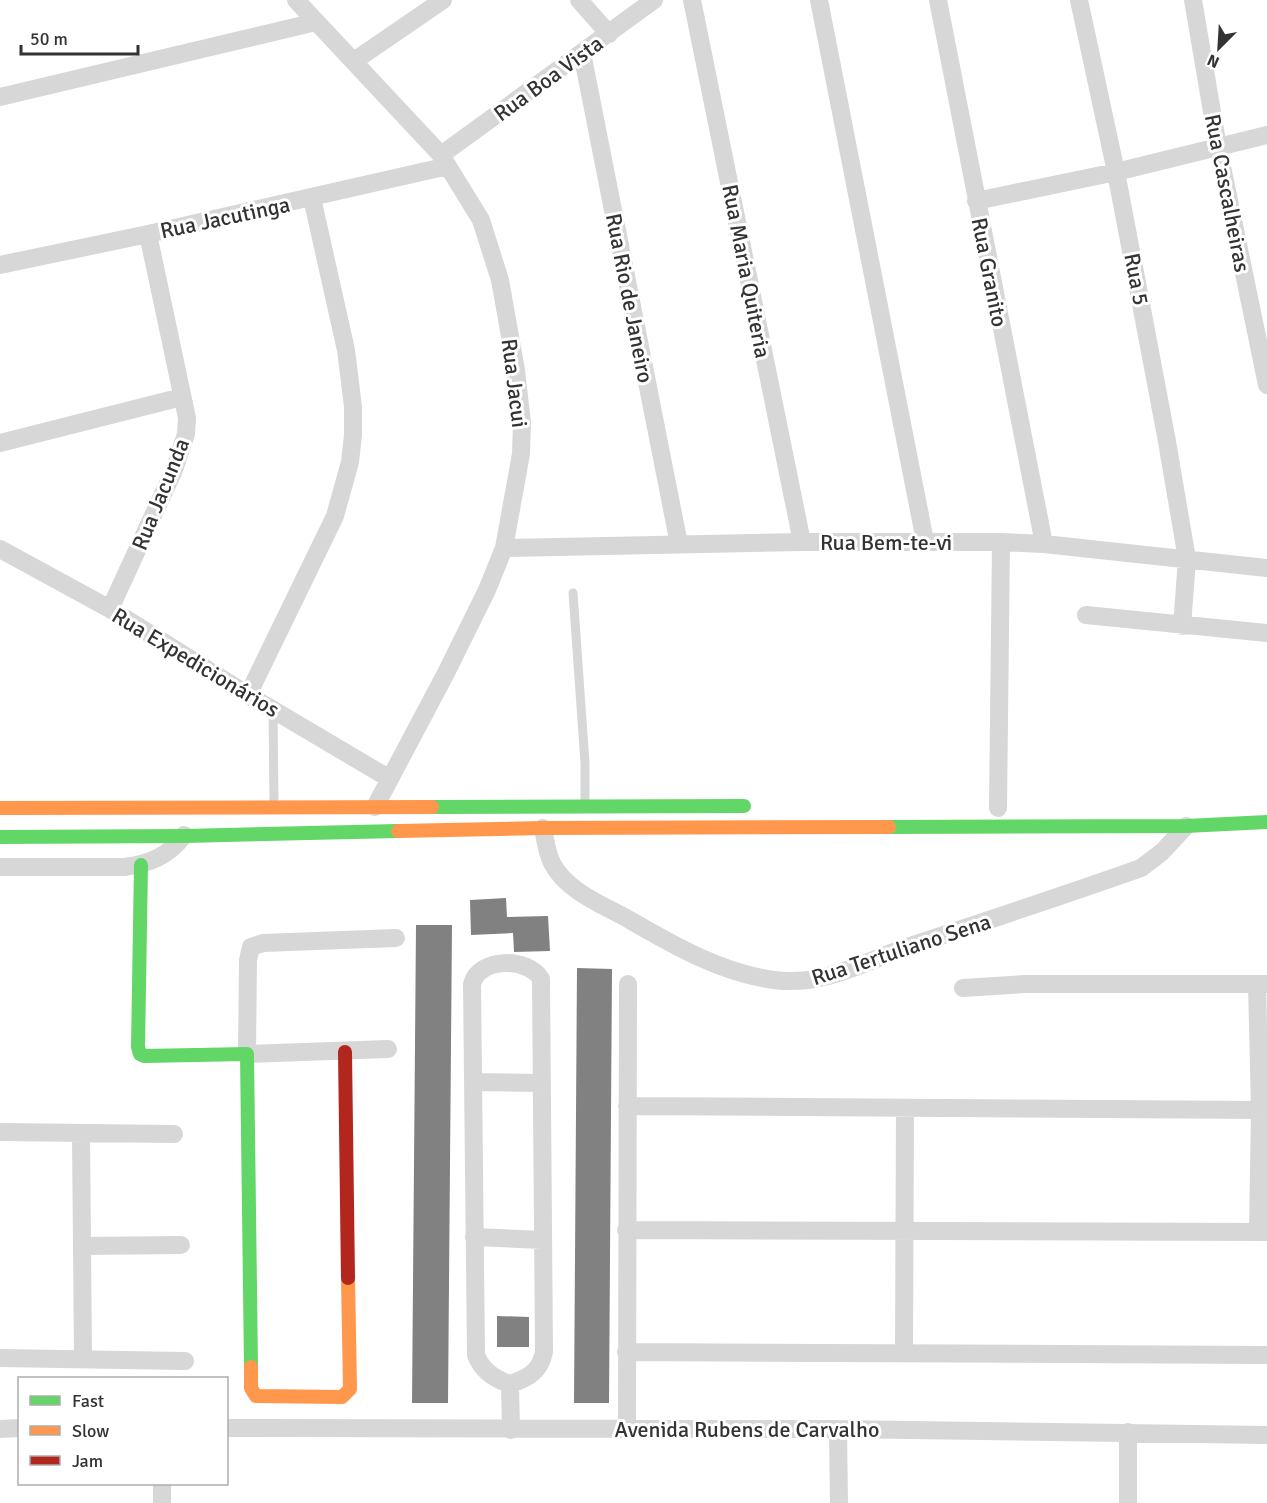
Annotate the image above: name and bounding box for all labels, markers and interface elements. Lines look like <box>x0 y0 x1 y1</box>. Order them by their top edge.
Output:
scale bar <box>21 18 138 56</box>
north arrow <box>1189 18 1249 78</box>
text: 50 m <box>30 28 68 50</box>
street label: Rua Boa Vista <box>488 30 608 127</box>
text: N <box>1204 49 1222 72</box>
street label: Rua Cascalheiras <box>1199 112 1256 274</box>
street label: Rua Maria Quiteria <box>716 182 777 360</box>
street label: Rua Jacutinga <box>158 191 293 244</box>
street label: Rua Rio de Janeiro <box>600 211 659 385</box>
street label: Rua Granito <box>966 215 1013 329</box>
street label: Rua 5 <box>1118 251 1155 308</box>
street label: Rua Jacui <box>496 337 533 429</box>
street label: Rua Jacunda <box>126 434 195 554</box>
street label: Rua Bem-te-vi <box>820 529 952 556</box>
street label: Rua Expedicionários <box>107 602 284 723</box>
street label: Rua Tertuliano Sena <box>808 908 994 991</box>
legend <box>18 1377 228 1485</box>
text: Fast <box>72 1390 104 1412</box>
street label: Avenida Rubens de Carvalho <box>615 1416 879 1443</box>
text: Slow <box>72 1420 109 1442</box>
text: Jam <box>72 1450 103 1472</box>

